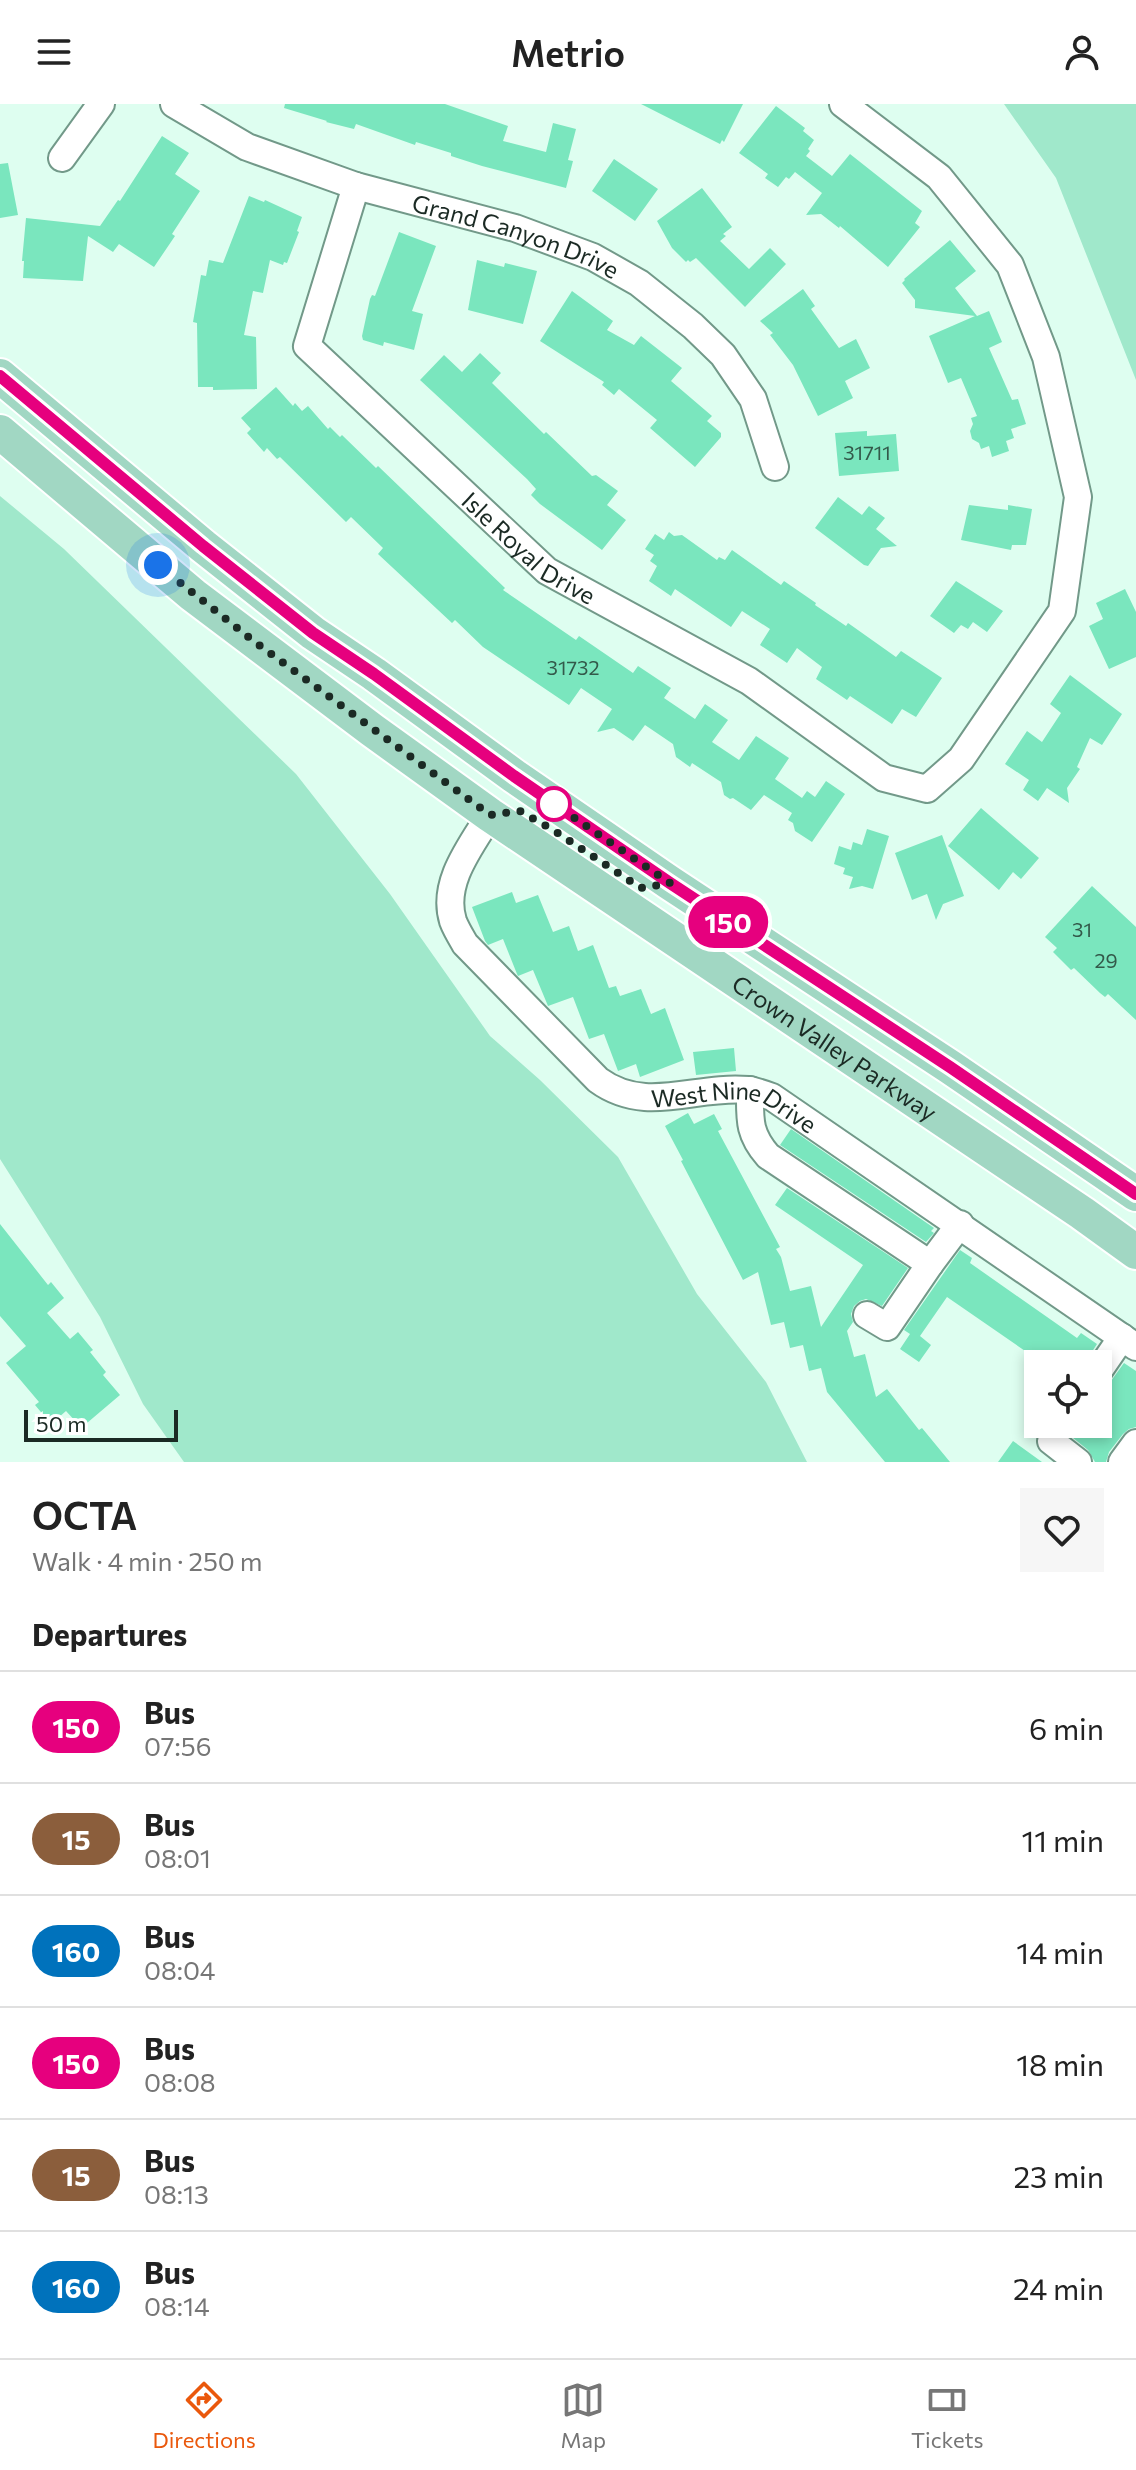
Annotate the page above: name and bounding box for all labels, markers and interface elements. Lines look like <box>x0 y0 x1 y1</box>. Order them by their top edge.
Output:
icon: menu <box>32 30 76 74</box>
text: Metrio <box>511 30 625 74</box>
icon: person <box>1060 30 1104 74</box>
street label: Grand Canyon Drive <box>409 187 625 284</box>
house number: 31711 <box>843 440 891 464</box>
street label: Isle Royal Drive <box>457 485 601 609</box>
your location <box>138 545 178 585</box>
house number: 31732 <box>547 655 599 679</box>
unlabelled marker <box>537 787 571 821</box>
line badge: 150 <box>682 896 774 948</box>
text: 150 <box>704 905 752 939</box>
house number: 31 <box>1072 917 1092 941</box>
house number: 29 <box>1094 948 1118 972</box>
street label: Crown Valley Parkway <box>727 968 943 1126</box>
street label: West Nine Drive <box>650 1075 823 1138</box>
map controls <box>1024 1350 1112 1438</box>
button: locate <box>1024 1350 1112 1438</box>
scale bar <box>24 1406 178 1442</box>
text: 50 m <box>36 1410 86 1437</box>
button: heart <box>1020 1488 1104 1572</box>
text: OCTA <box>32 1491 137 1538</box>
text: Walk · 4 min · 250 m <box>32 1545 262 1576</box>
text: Departures <box>32 1615 187 1652</box>
text: Bus <box>144 1693 195 1730</box>
text: 6 min <box>1029 1709 1104 1746</box>
text: 150 <box>52 1710 100 1744</box>
text: 07:56 <box>144 1730 211 1761</box>
text: Bus <box>144 1805 195 1842</box>
text: 11 min <box>1022 1821 1104 1858</box>
text: 15 <box>62 1822 91 1856</box>
text: 08:01 <box>144 1842 211 1873</box>
text: Bus <box>144 1917 195 1954</box>
text: 14 min <box>1016 1933 1104 1970</box>
text: 160 <box>52 1934 100 1968</box>
text: 08:04 <box>144 1954 215 1985</box>
text: Bus <box>144 2029 195 2066</box>
text: 18 min <box>1016 2045 1104 2082</box>
text: 150 <box>52 2046 100 2080</box>
text: 08:08 <box>144 2066 216 2097</box>
text: Bus <box>144 2141 195 2178</box>
text: 23 min <box>1013 2157 1104 2194</box>
text: 15 <box>62 2158 91 2192</box>
text: 08:13 <box>144 2178 209 2209</box>
text: Bus <box>144 2253 195 2290</box>
text: 24 min <box>1013 2269 1104 2306</box>
text: 160 <box>52 2270 100 2304</box>
text: 08:14 <box>144 2290 210 2321</box>
tab: Directions <box>152 2378 256 2453</box>
tab: Map <box>561 2378 606 2453</box>
tab: Tickets <box>911 2378 983 2453</box>

